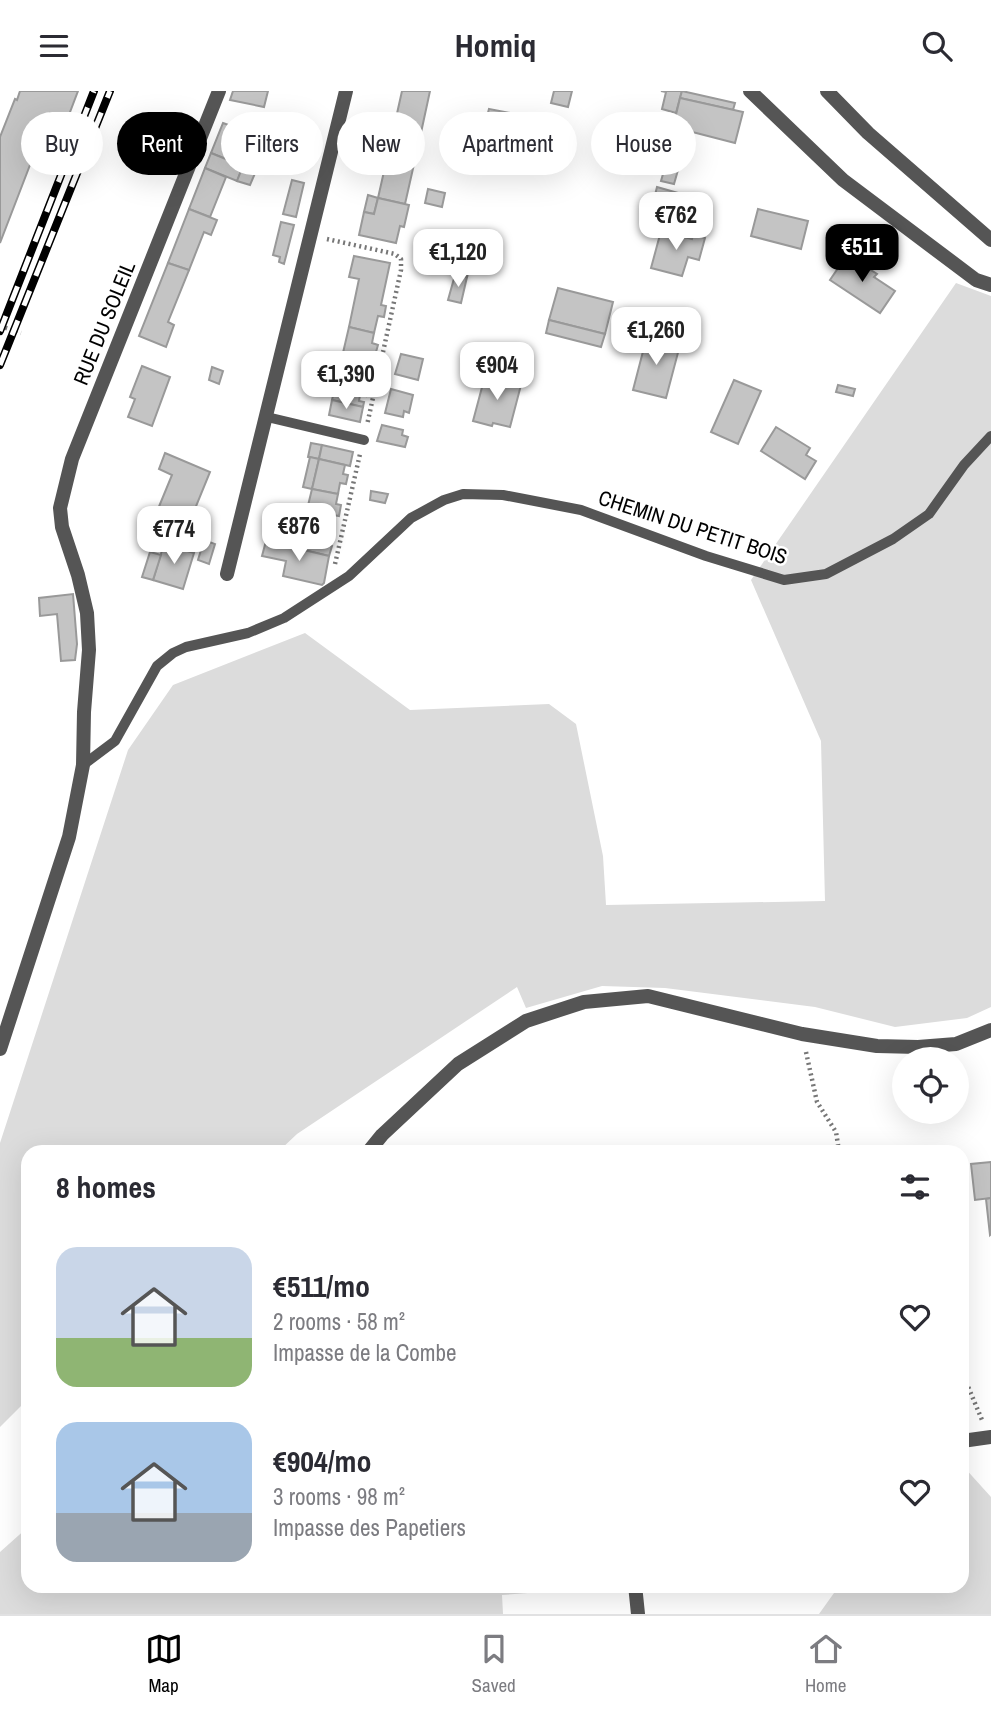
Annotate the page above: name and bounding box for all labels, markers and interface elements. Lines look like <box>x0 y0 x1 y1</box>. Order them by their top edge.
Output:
text: Homiq <box>455 24 536 67</box>
icon: menu <box>35 27 73 65</box>
icon: search <box>918 27 956 65</box>
chip: Buy <box>21 112 103 175</box>
chip: Rent <box>117 112 207 175</box>
chip: Filters <box>221 112 323 175</box>
chip: New <box>337 112 425 175</box>
chip: Apartment <box>439 112 577 175</box>
chip: House <box>591 112 696 175</box>
pin: €762 <box>635 193 717 252</box>
text: €762 <box>655 199 697 230</box>
pin: €511 <box>821 225 903 284</box>
pin: €1,120 <box>401 229 515 289</box>
text: €511 <box>842 231 882 262</box>
text: €1,120 <box>429 236 487 267</box>
street label: RUE DU SOLEIL <box>66 256 142 389</box>
pin: €1,260 <box>599 307 713 367</box>
text: €1,260 <box>627 314 685 345</box>
pin: €904 <box>456 343 538 402</box>
text: €904 <box>476 349 518 380</box>
pin: €1,390 <box>289 351 403 411</box>
text: €1,390 <box>317 358 375 389</box>
street label: CHEMIN DU PETIT BOIS <box>595 483 791 571</box>
pin: €876 <box>258 503 340 563</box>
pin: €774 <box>133 507 215 566</box>
text: €876 <box>278 510 320 541</box>
text: €774 <box>153 513 195 544</box>
map controls <box>892 1047 969 1124</box>
button: locate <box>892 1047 969 1124</box>
text: 8 homes <box>56 1167 156 1207</box>
icon: filters <box>896 1168 934 1206</box>
text: €511/mo <box>273 1266 370 1306</box>
icon: home <box>112 1275 196 1359</box>
icon: heart <box>896 1298 934 1336</box>
text: 2 rooms · 58 m² <box>273 1306 405 1337</box>
text: Impasse de la Combe <box>273 1337 456 1368</box>
text: €904/mo <box>273 1441 371 1481</box>
icon: home <box>112 1450 196 1534</box>
icon: heart <box>896 1473 934 1511</box>
text: 3 rooms · 98 m² <box>273 1481 405 1512</box>
text: Impasse des Papetiers <box>273 1512 466 1543</box>
tab: Map <box>145 1630 183 1698</box>
tab: Saved <box>472 1630 516 1698</box>
tab: Home <box>805 1630 846 1698</box>

